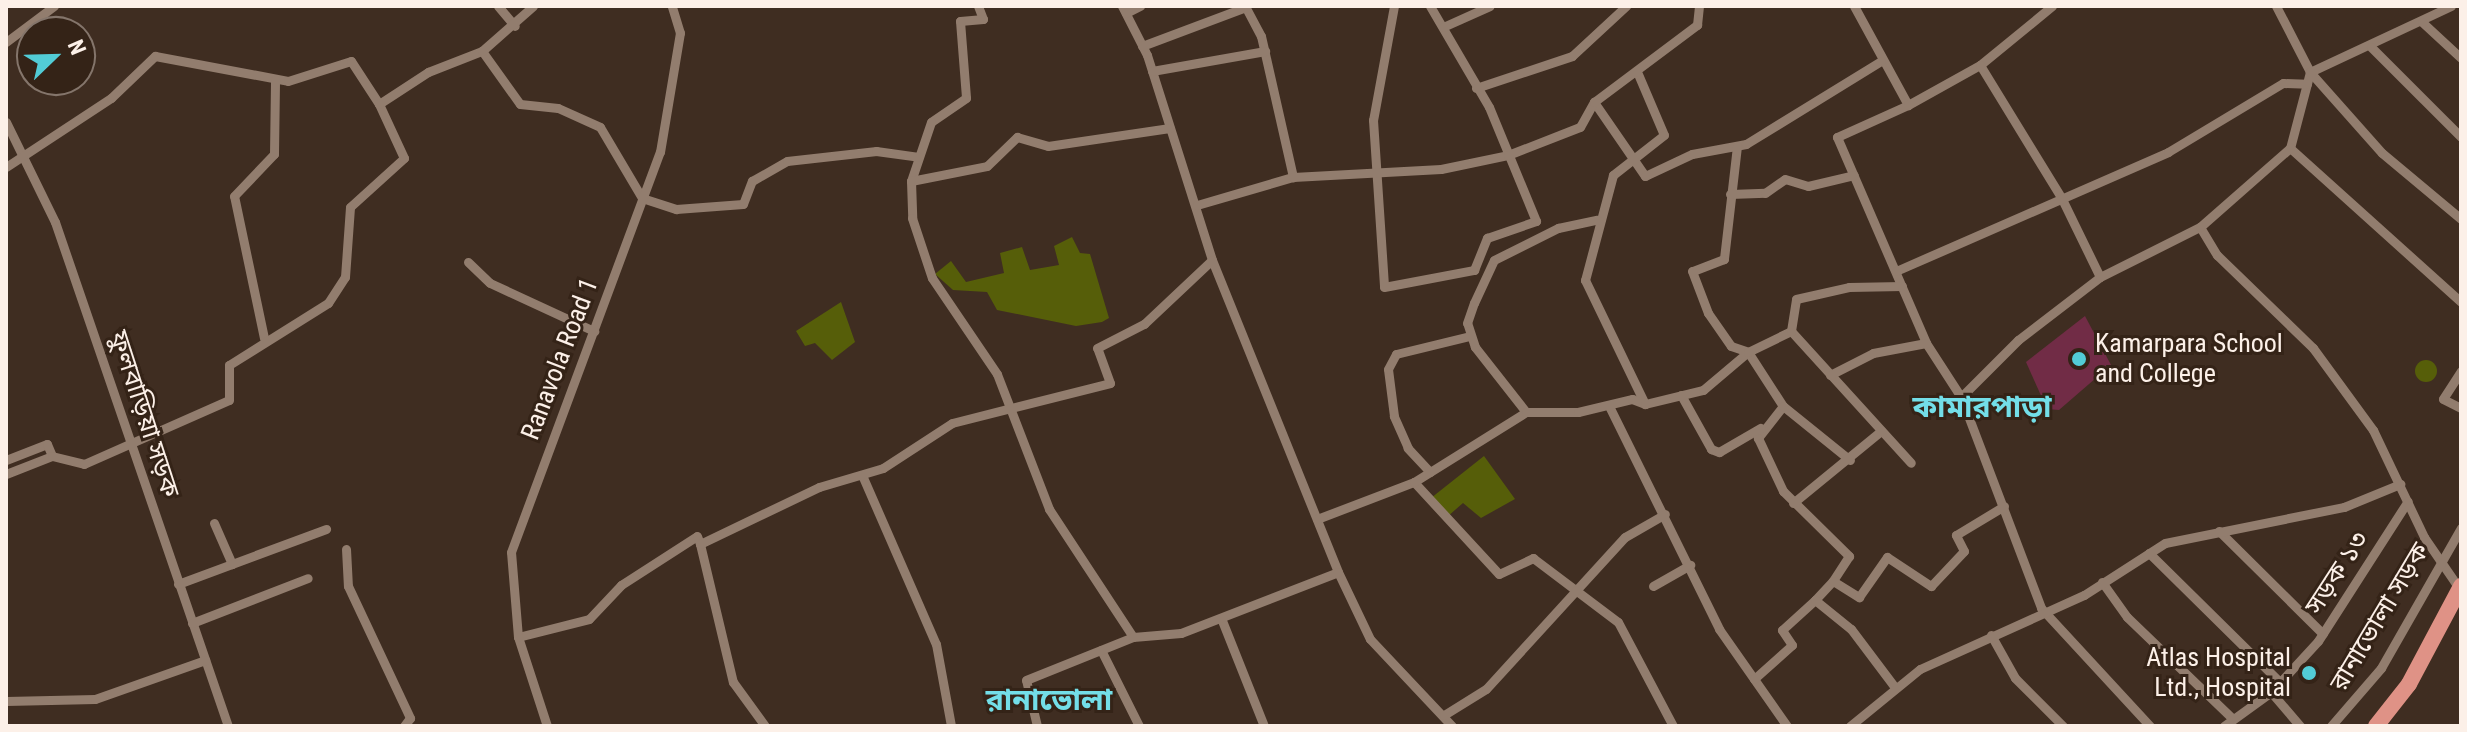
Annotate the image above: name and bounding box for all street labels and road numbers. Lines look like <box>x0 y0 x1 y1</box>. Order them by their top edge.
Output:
street label: Ranavola Road 1 <box>515 274 605 444</box>
street label: ফুলবাড়িয়া সড়ক <box>102 327 186 501</box>
street label: সড়ক ১৩ <box>2299 526 2375 620</box>
street label: রানাভোলা সড়ক <box>2324 537 2436 697</box>

